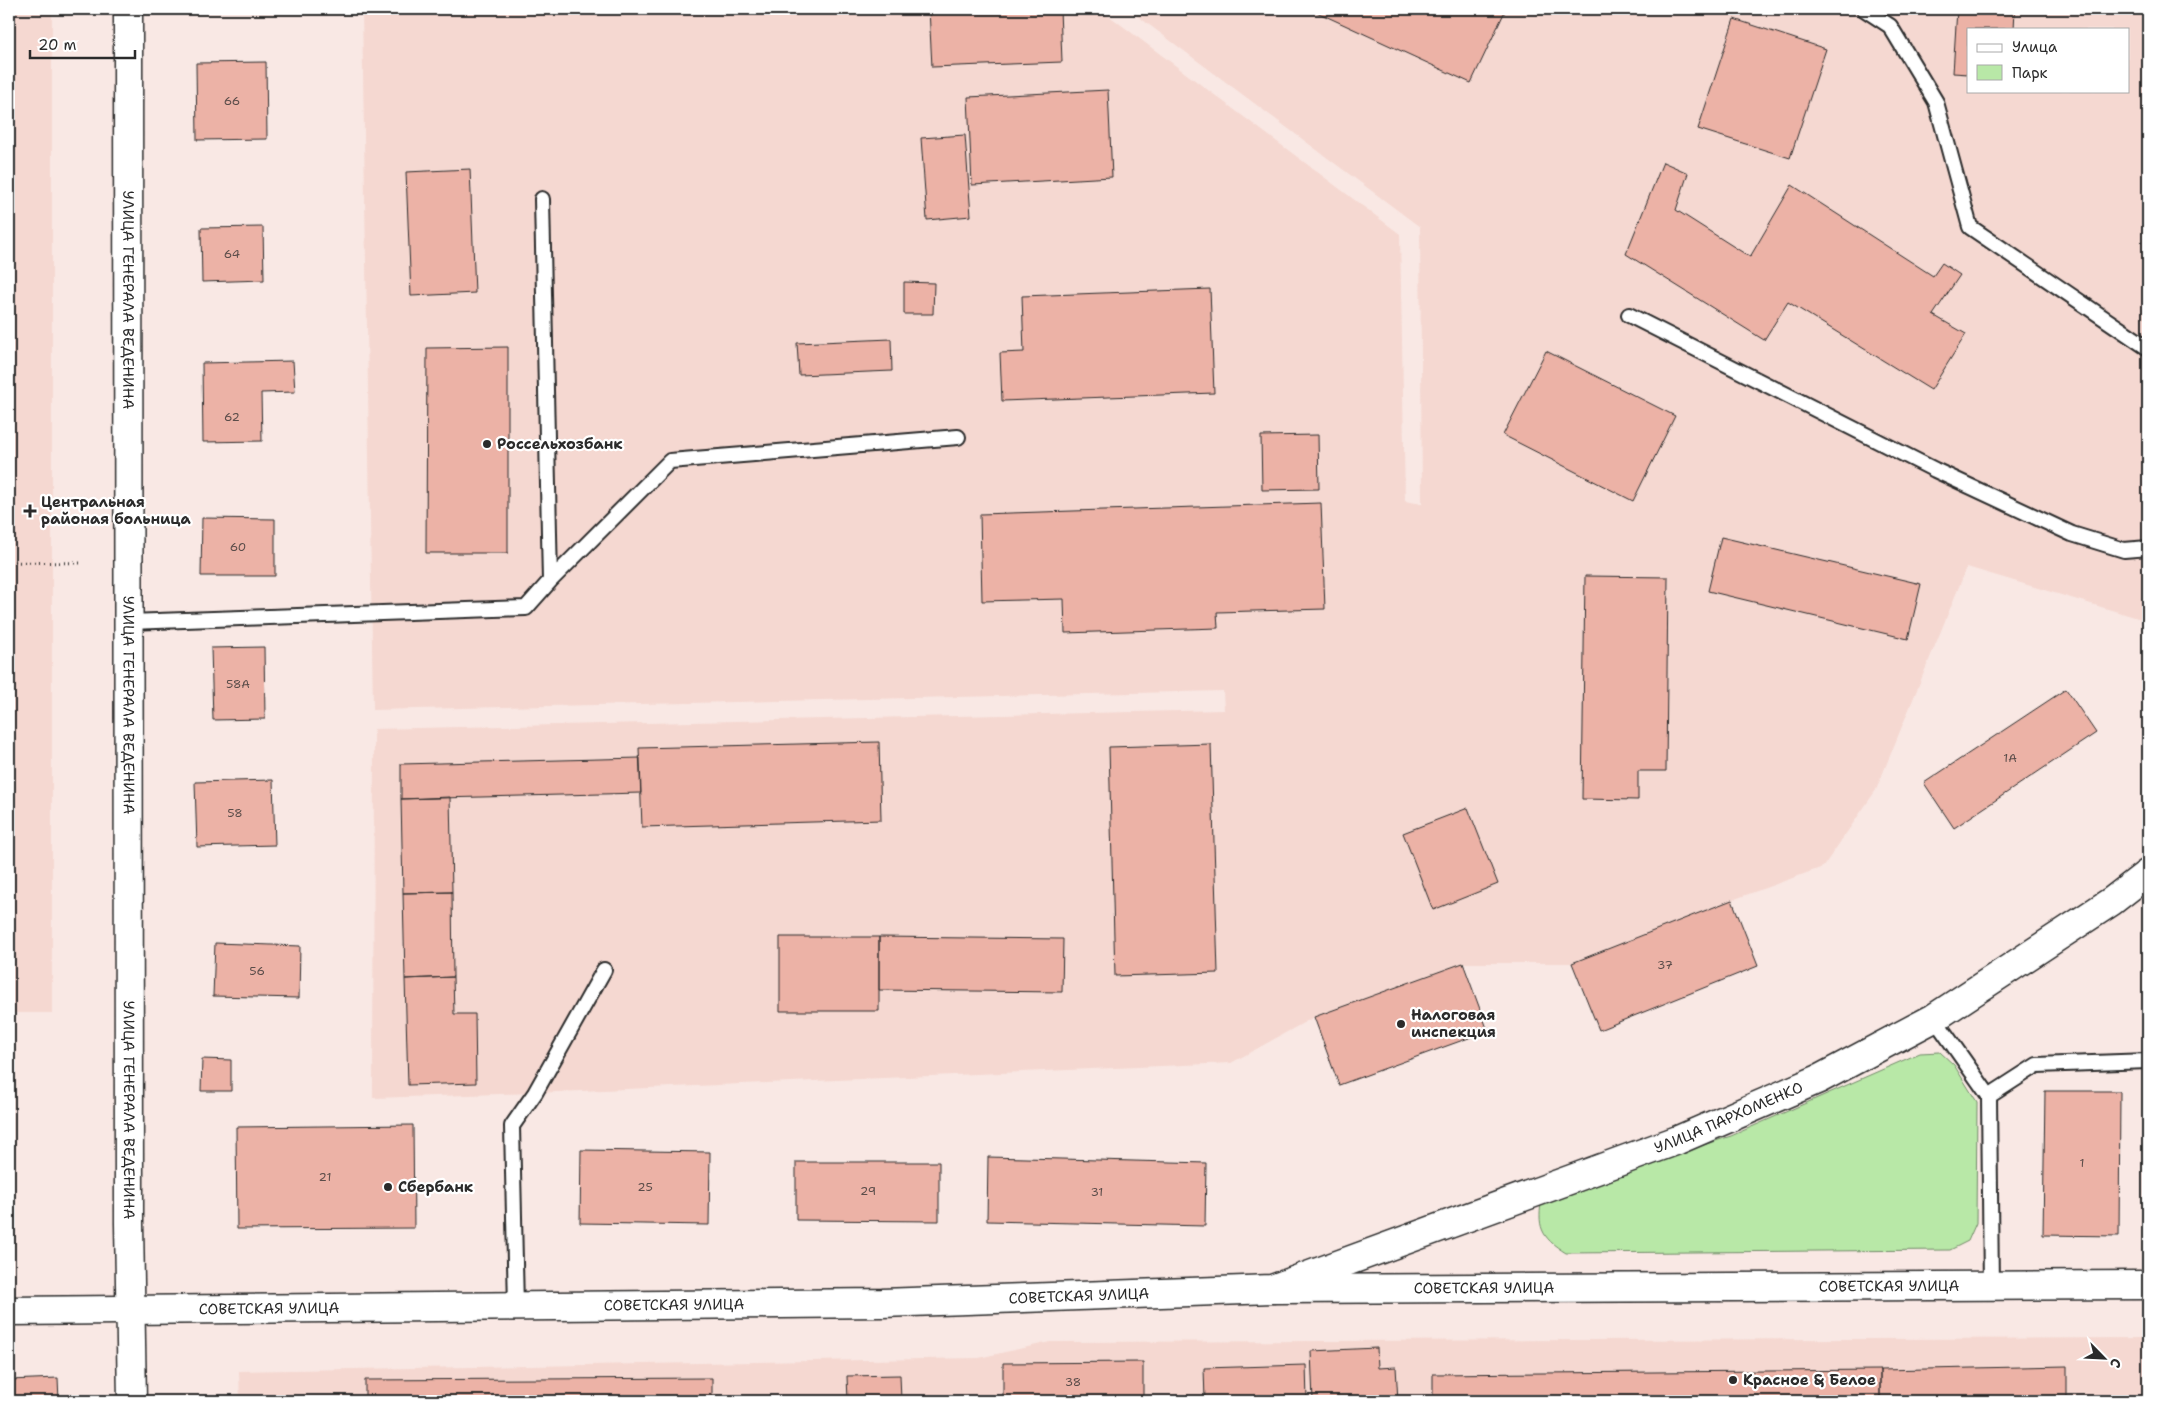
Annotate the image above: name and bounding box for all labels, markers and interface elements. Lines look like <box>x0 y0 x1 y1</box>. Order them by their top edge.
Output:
scale bar <box>30 28 135 60</box>
legend <box>1967 28 2130 92</box>
text: 20 m <box>38 35 77 55</box>
text: Улица <box>2012 37 2058 57</box>
text: Парк <box>2012 63 2048 83</box>
house number: 66 <box>224 93 240 109</box>
street label: УЛИЦА ГЕНЕРАЛА ВЕДЕНИНА <box>118 191 138 409</box>
house number: 64 <box>224 246 240 262</box>
house number: 62 <box>224 409 240 425</box>
place label: Россельхозбанк <box>497 434 623 454</box>
marker: Россельхозбанк <box>481 438 493 450</box>
place label: Центральная районая больница <box>41 492 191 529</box>
marker: Центральная районая больница <box>23 504 37 518</box>
house number: 60 <box>230 539 246 555</box>
street label: УЛИЦА ГЕНЕРАЛА ВЕДЕНИНА <box>118 596 139 814</box>
house number: 58А <box>226 676 250 692</box>
house number: 1А <box>2003 750 2017 766</box>
house number: 58 <box>227 805 243 821</box>
house number: 37 <box>1657 957 1673 973</box>
house number: 56 <box>249 963 265 979</box>
street label: УЛИЦА ГЕНЕРАЛА ВЕДЕНИНА <box>119 1001 139 1219</box>
place label: Налоговая инспекция <box>1411 1005 1496 1042</box>
marker: Налоговая инспекция <box>1395 1018 1407 1030</box>
street label: УЛИЦА ПАРХОМЕНКО <box>1651 1077 1806 1158</box>
house number: 1 <box>2079 1155 2085 1171</box>
house number: 21 <box>319 1169 331 1185</box>
place label: Сбербанк <box>398 1177 474 1197</box>
house number: 25 <box>637 1179 653 1195</box>
marker: Сбербанк <box>382 1181 394 1193</box>
house number: 29 <box>860 1183 876 1199</box>
house number: 31 <box>1091 1184 1103 1200</box>
street label: СОВЕТСКАЯ УЛИЦА <box>1819 1276 1959 1297</box>
street label: СОВЕТСКАЯ УЛИЦА <box>1414 1278 1555 1298</box>
street label: СОВЕТСКАЯ УЛИЦА <box>1008 1283 1150 1308</box>
street label: СОВЕТСКАЯ УЛИЦА <box>604 1294 745 1316</box>
street label: СОВЕТСКАЯ УЛИЦА <box>199 1298 340 1319</box>
north arrow <box>2080 1332 2130 1382</box>
text: С <box>2106 1356 2126 1371</box>
place label: Красное & Белое <box>1743 1370 1876 1390</box>
house number: 38 <box>1065 1374 1081 1390</box>
marker: Красное & Белое <box>1727 1374 1739 1386</box>

